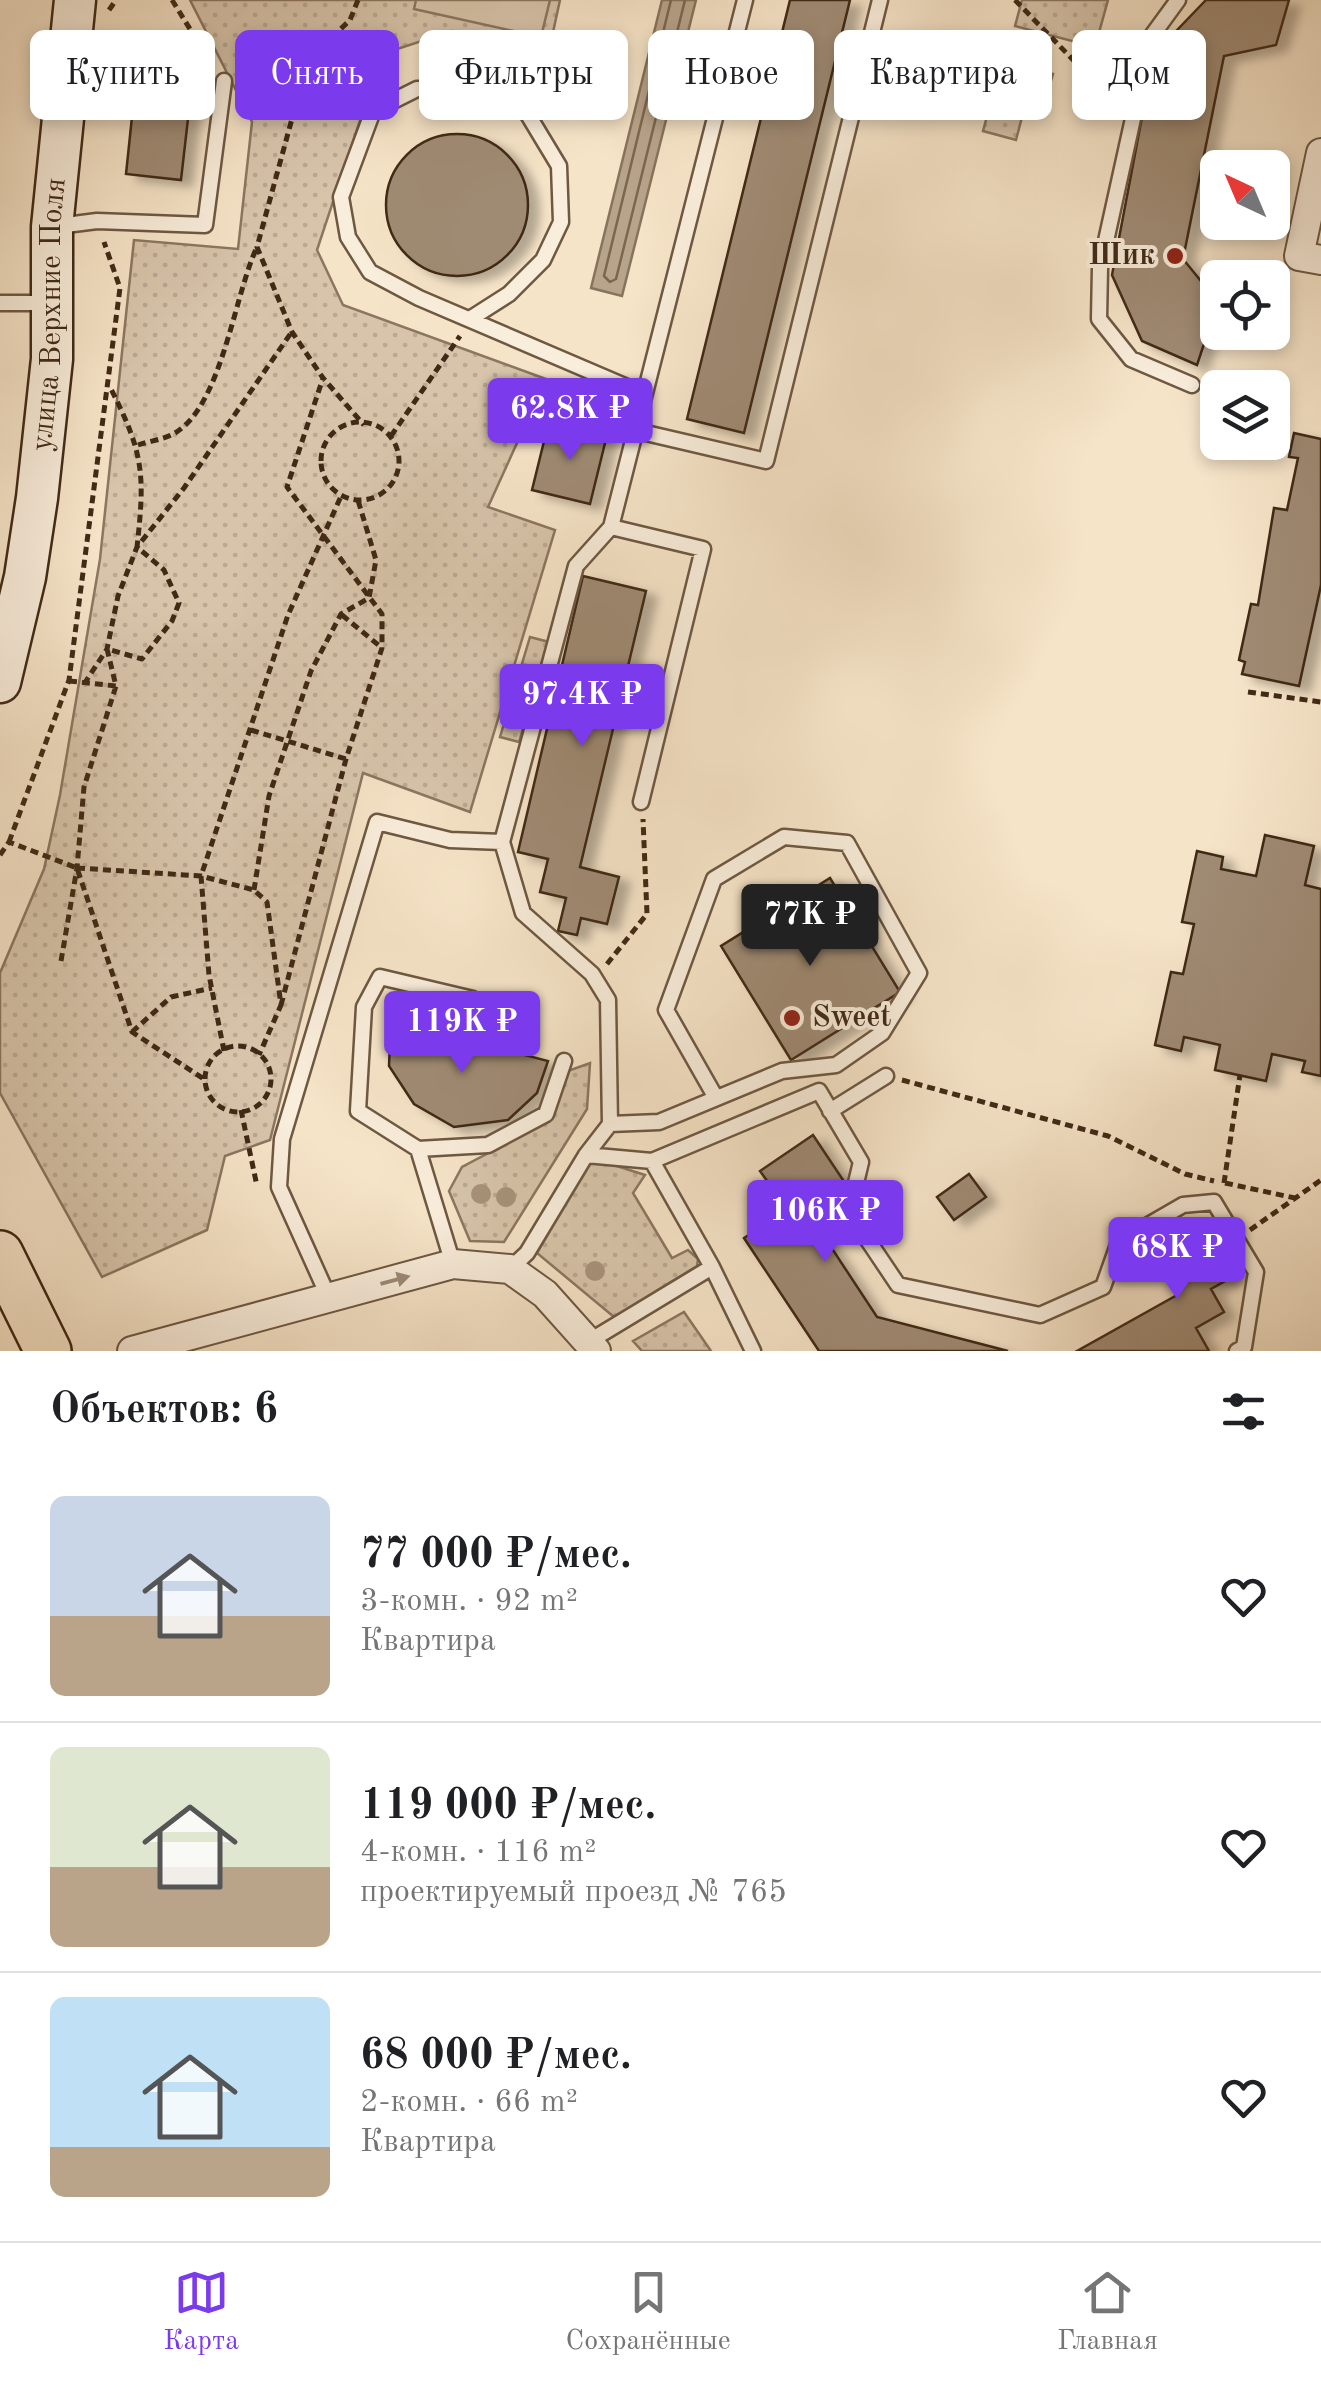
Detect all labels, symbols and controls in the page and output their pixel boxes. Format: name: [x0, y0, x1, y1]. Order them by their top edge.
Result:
chip: Купить: [30, 30, 215, 120]
chip: Снять: [235, 30, 399, 120]
chip: Фильтры: [419, 30, 628, 120]
chip: Новое: [648, 30, 814, 120]
chip: Квартира: [834, 30, 1052, 120]
chip: Дом: [1072, 30, 1206, 120]
north arrow: [1200, 150, 1290, 240]
map controls: [1200, 150, 1290, 460]
street label: улица Верхние Поля: [27, 176, 72, 453]
place label: Шик: [1088, 241, 1155, 271]
marker: Шик: [1164, 245, 1186, 267]
button: locate: [1200, 260, 1290, 350]
button: layers: [1200, 370, 1290, 460]
pin: 62.8K ₽: [478, 378, 662, 463]
text: 62.8K ₽: [510, 394, 630, 426]
pin: 97.4K ₽: [490, 664, 674, 749]
text: 97.4K ₽: [522, 680, 642, 712]
pin: 77K ₽: [740, 884, 880, 969]
text: 77K ₽: [763, 900, 857, 932]
pin: 119K ₽: [381, 991, 543, 1076]
place label: Sweet: [812, 1003, 892, 1033]
text: 119K ₽: [406, 1007, 518, 1039]
marker: Sweet: [781, 1007, 803, 1029]
pin: 106K ₽: [744, 1180, 906, 1265]
text: 106K ₽: [769, 1196, 881, 1228]
pin: 68K ₽: [1107, 1217, 1247, 1302]
text: 68K ₽: [1130, 1233, 1224, 1265]
one-way arrow: [380, 1272, 411, 1288]
icon: filters: [1216, 1384, 1271, 1439]
text: Объектов: 6: [50, 1390, 278, 1432]
text: 77 000 ₽/мес.: [360, 1535, 632, 1577]
icon: home: [130, 1536, 250, 1656]
icon: heart: [1216, 1569, 1271, 1624]
text: 3-комн. · 92 m²: [360, 1586, 578, 1618]
text: Квартира: [360, 1626, 496, 1658]
text: 119 000 ₽/мес.: [360, 1786, 656, 1828]
icon: home: [130, 1787, 250, 1907]
icon: heart: [1216, 1820, 1271, 1875]
text: 4-комн. · 116 m²: [360, 1837, 596, 1869]
text: проектируемый проезд № 765: [360, 1877, 787, 1909]
text: 68 000 ₽/мес.: [360, 2036, 632, 2078]
icon: home: [130, 2037, 250, 2157]
icon: heart: [1216, 2070, 1271, 2125]
text: 2-комн. · 66 m²: [360, 2087, 578, 2119]
text: Квартира: [360, 2127, 496, 2159]
tab: Карта: [163, 2265, 239, 2360]
tab: Сохранённые: [565, 2265, 731, 2360]
tab: Главная: [1057, 2265, 1158, 2360]

